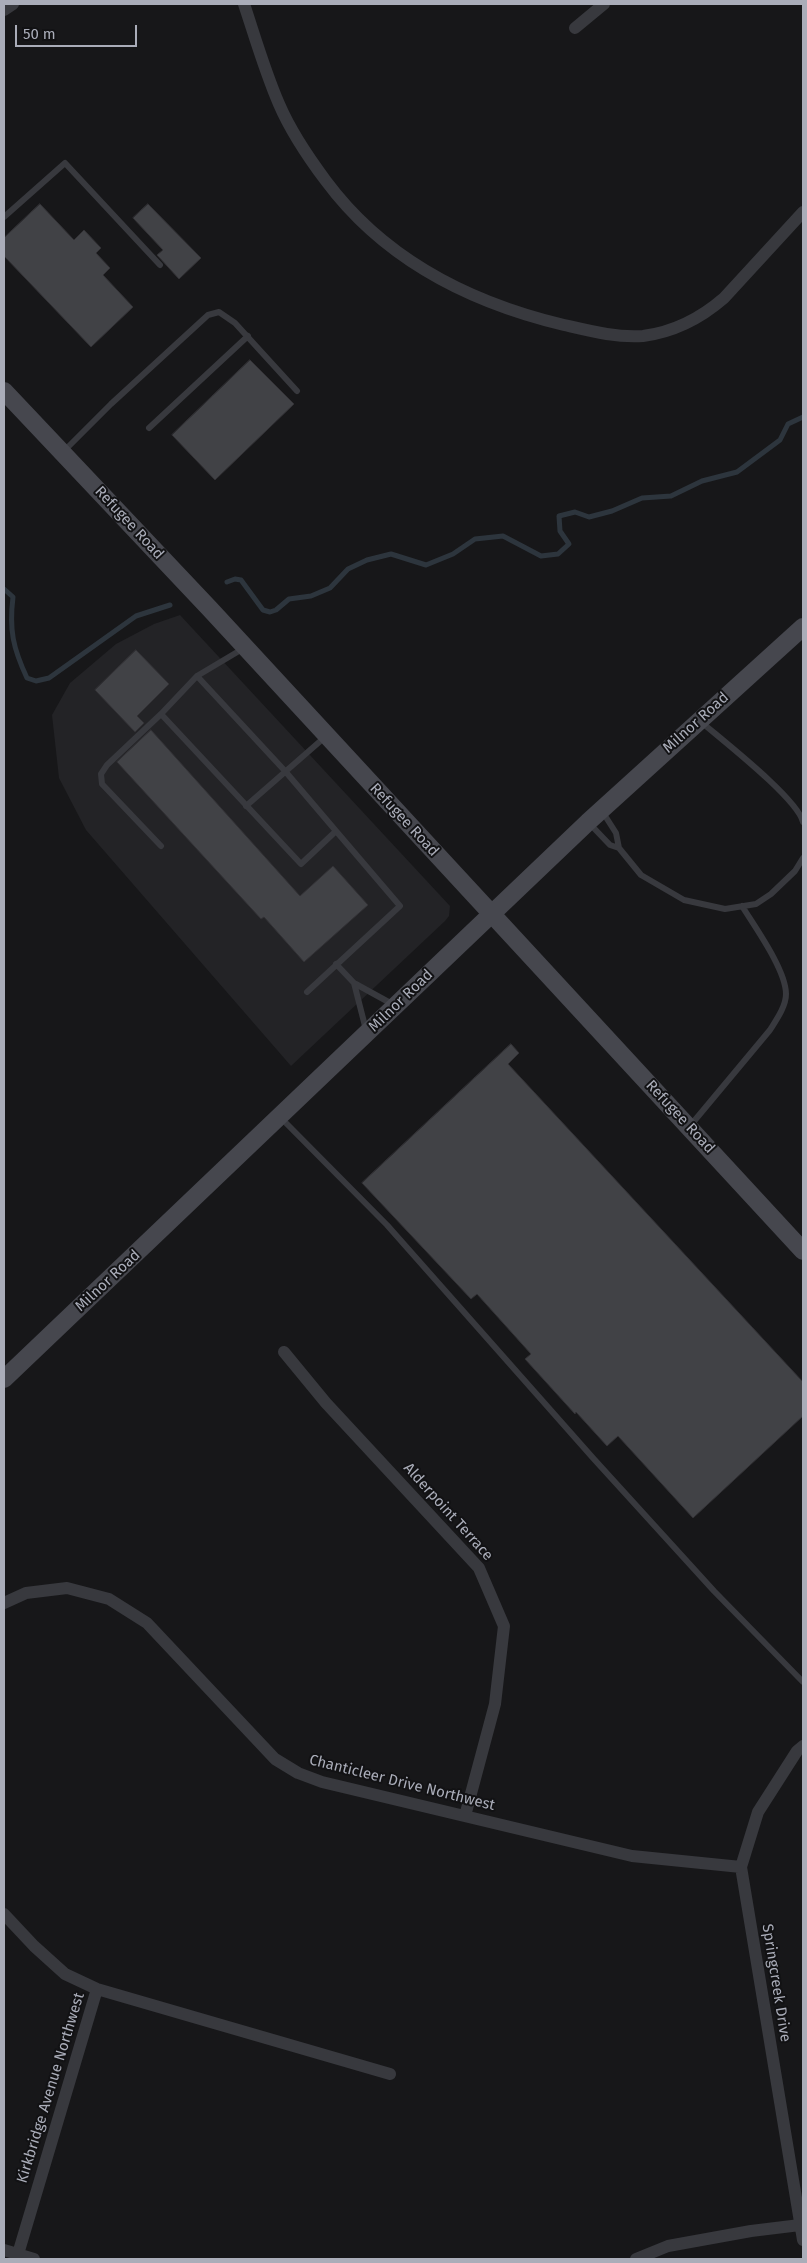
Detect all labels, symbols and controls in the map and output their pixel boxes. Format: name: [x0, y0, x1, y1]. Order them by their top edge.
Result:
scale bar: [18, 15, 140, 47]
text: 50 m: [23, 25, 56, 43]
street label: Refugee Road: [91, 483, 167, 563]
street label: Milnor Road: [659, 689, 733, 757]
street label: Refugee Road: [366, 780, 442, 860]
street label: Milnor Road: [365, 966, 437, 1036]
street label: Refugee Road: [642, 1077, 718, 1157]
street label: Milnor Road: [72, 1246, 144, 1316]
street label: Alderpoint Terrace: [399, 1459, 497, 1565]
street label: Chanticleer Drive Northwest: [307, 1751, 497, 1815]
street label: Springcreek Drive: [758, 1923, 794, 2043]
street label: Kirkbridge Avenue Northwest: [13, 1991, 89, 2185]

